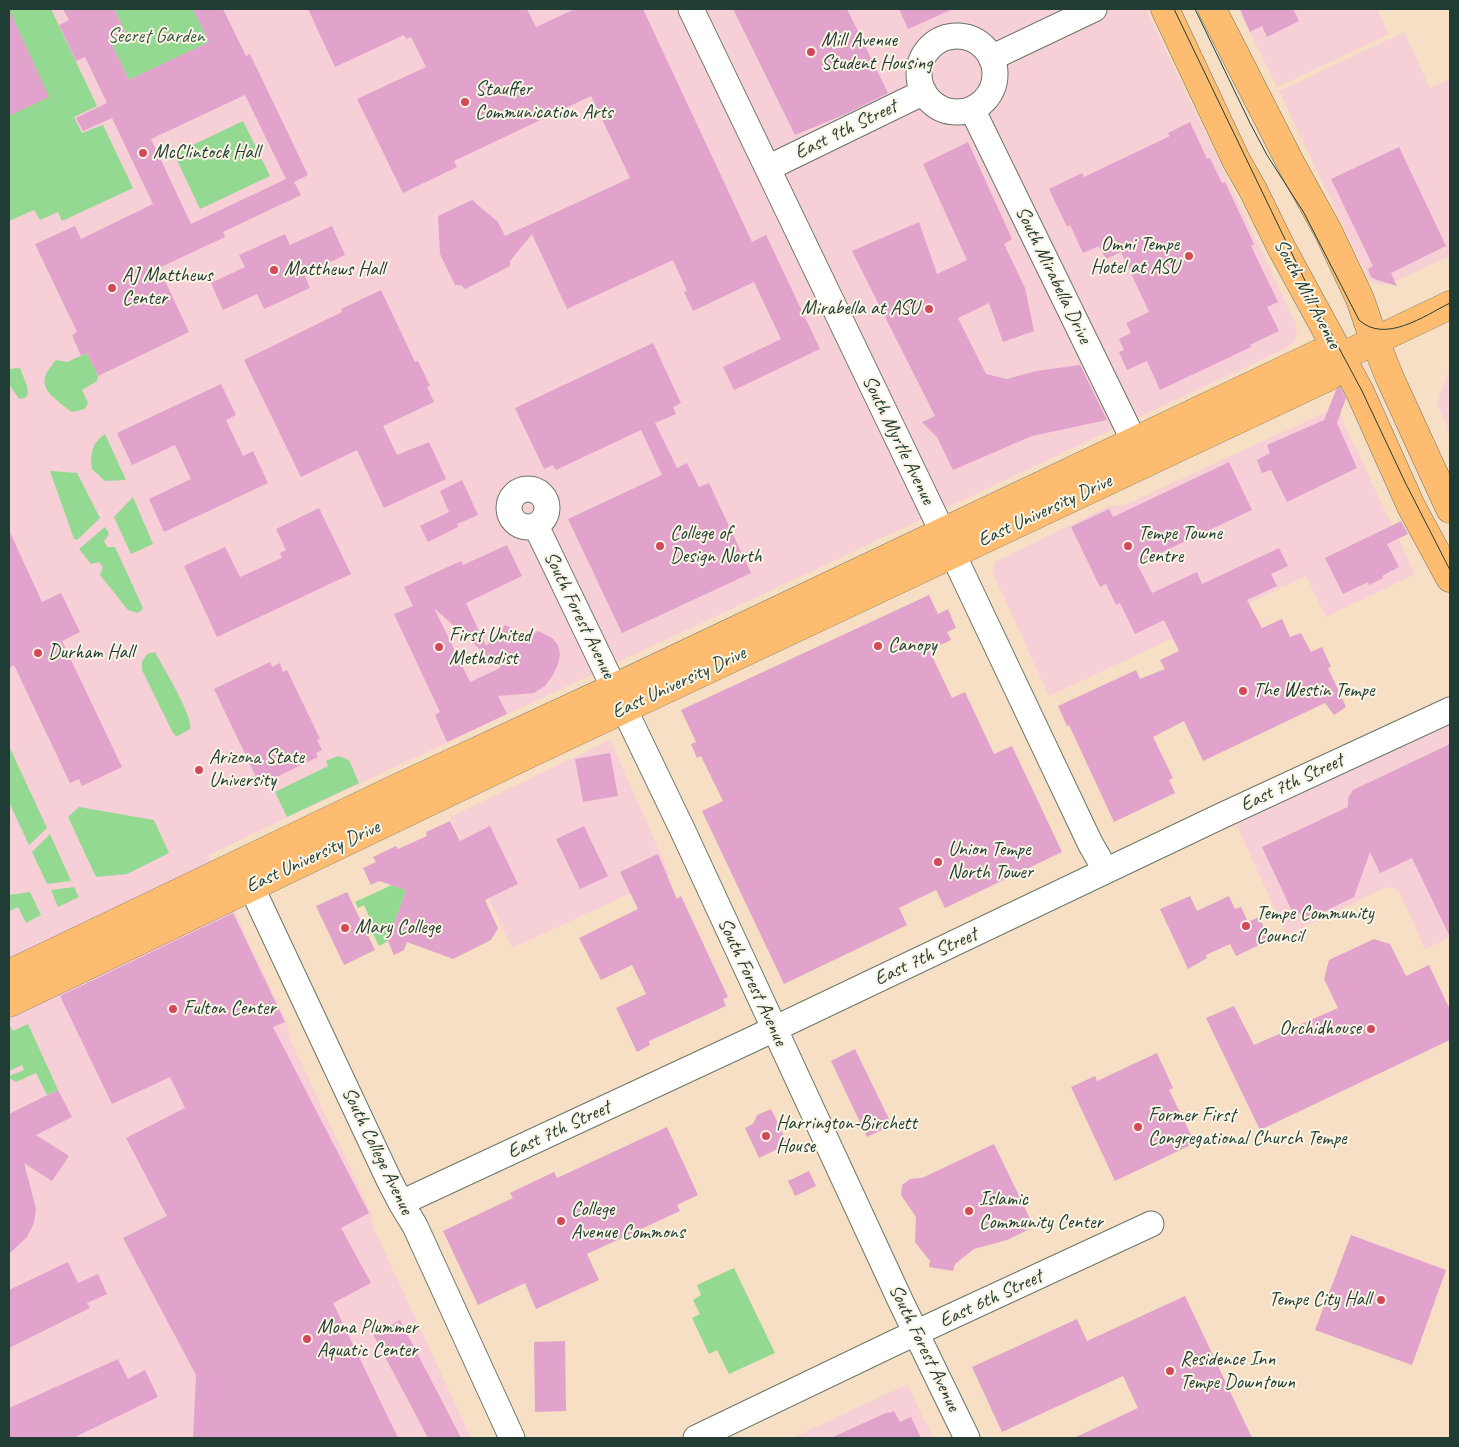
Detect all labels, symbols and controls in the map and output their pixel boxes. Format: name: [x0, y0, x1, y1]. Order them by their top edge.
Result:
park label: Secret Garden: [107, 25, 205, 49]
place label: Mill Avenue Student Housing: [821, 29, 932, 76]
marker: Mill Avenue Student Housing: [805, 46, 817, 58]
place label: Stauffer Communication Arts: [475, 78, 613, 125]
street label: East 9th Street: [791, 95, 901, 165]
marker: Stauffer Communication Arts: [459, 96, 471, 108]
place label: McClintock Hall: [153, 141, 260, 165]
marker: McClintock Hall: [137, 147, 149, 159]
street label: South Mirabella Drive: [1009, 203, 1097, 347]
place label: Omni Tempe Hotel at ASU: [1090, 233, 1179, 280]
street label: South Mill Avenue: [1268, 235, 1346, 353]
marker: Omni Tempe Hotel at ASU: [1183, 250, 1195, 262]
place label: Matthews Hall: [284, 258, 385, 282]
place label: AJ Matthews Center: [122, 264, 212, 311]
marker: Matthews Hall: [268, 264, 280, 276]
marker: AJ Matthews Center: [106, 282, 118, 294]
place label: Mirabella at ASU: [801, 297, 919, 321]
marker: Mirabella at ASU: [923, 303, 935, 315]
street label: South Myrtle Avenue: [857, 372, 939, 508]
street label: East University Drive: [974, 469, 1116, 553]
place label: College of Design North: [670, 522, 762, 569]
place label: Tempe Towne Centre: [1138, 522, 1222, 569]
marker: College of Design North: [654, 540, 666, 552]
marker: Tempe Towne Centre: [1122, 540, 1134, 552]
street label: South Forest Avenue: [538, 548, 620, 682]
place label: First United Methodist: [449, 624, 531, 671]
place label: Canopy: [888, 634, 937, 658]
marker: Canopy: [872, 640, 884, 652]
place label: Durham Hall: [48, 641, 134, 665]
marker: First United Methodist: [433, 641, 445, 653]
street label: East University Drive: [608, 641, 750, 725]
marker: Durham Hall: [32, 647, 44, 659]
place label: The Westin Tempe: [1253, 679, 1374, 703]
marker: The Westin Tempe: [1237, 685, 1249, 697]
place label: Arizona State University: [209, 746, 304, 793]
street label: East 7th Street: [1237, 749, 1347, 817]
marker: Arizona State University: [193, 764, 205, 776]
street label: East University Drive: [242, 815, 384, 899]
place label: Union Tempe North Tower: [948, 838, 1033, 885]
marker: Union Tempe North Tower: [932, 856, 944, 868]
place label: Tempe Community Council: [1256, 902, 1373, 949]
street label: South Forest Avenue: [712, 914, 792, 1050]
place label: Mary College: [355, 916, 440, 940]
marker: Tempe Community Council: [1240, 920, 1252, 932]
marker: Mary College: [339, 922, 351, 934]
street label: East 7th Street: [871, 923, 981, 991]
place label: Fulton Center: [183, 997, 276, 1021]
marker: Fulton Center: [167, 1003, 179, 1015]
place label: Orchidhouse: [1279, 1017, 1361, 1041]
marker: Orchidhouse: [1365, 1023, 1377, 1035]
street label: South College Avenue: [336, 1083, 418, 1219]
street label: East 7th Street: [504, 1096, 614, 1164]
place label: Former First Congregational Church Tempe: [1148, 1104, 1346, 1151]
place label: Harrington-Birchett House: [776, 1112, 917, 1159]
marker: Former First Congregational Church Tempe: [1132, 1121, 1144, 1133]
marker: Harrington-Birchett House: [760, 1130, 772, 1142]
place label: Islamic Community Center: [979, 1188, 1103, 1235]
place label: College Avenue Commons: [571, 1198, 685, 1245]
marker: Islamic Community Center: [963, 1205, 975, 1217]
marker: College Avenue Commons: [555, 1215, 567, 1227]
street label: East 6th Street: [936, 1265, 1046, 1333]
street label: South Forest Avenue: [883, 1281, 965, 1415]
place label: Tempe City Hall: [1269, 1288, 1371, 1312]
marker: Tempe City Hall: [1375, 1294, 1387, 1306]
place label: Mona Plummer Aquatic Center: [317, 1316, 418, 1363]
marker: Mona Plummer Aquatic Center: [301, 1333, 313, 1345]
place label: Residence Inn Tempe Downtown: [1180, 1348, 1295, 1395]
marker: Residence Inn Tempe Downtown: [1164, 1365, 1176, 1377]

